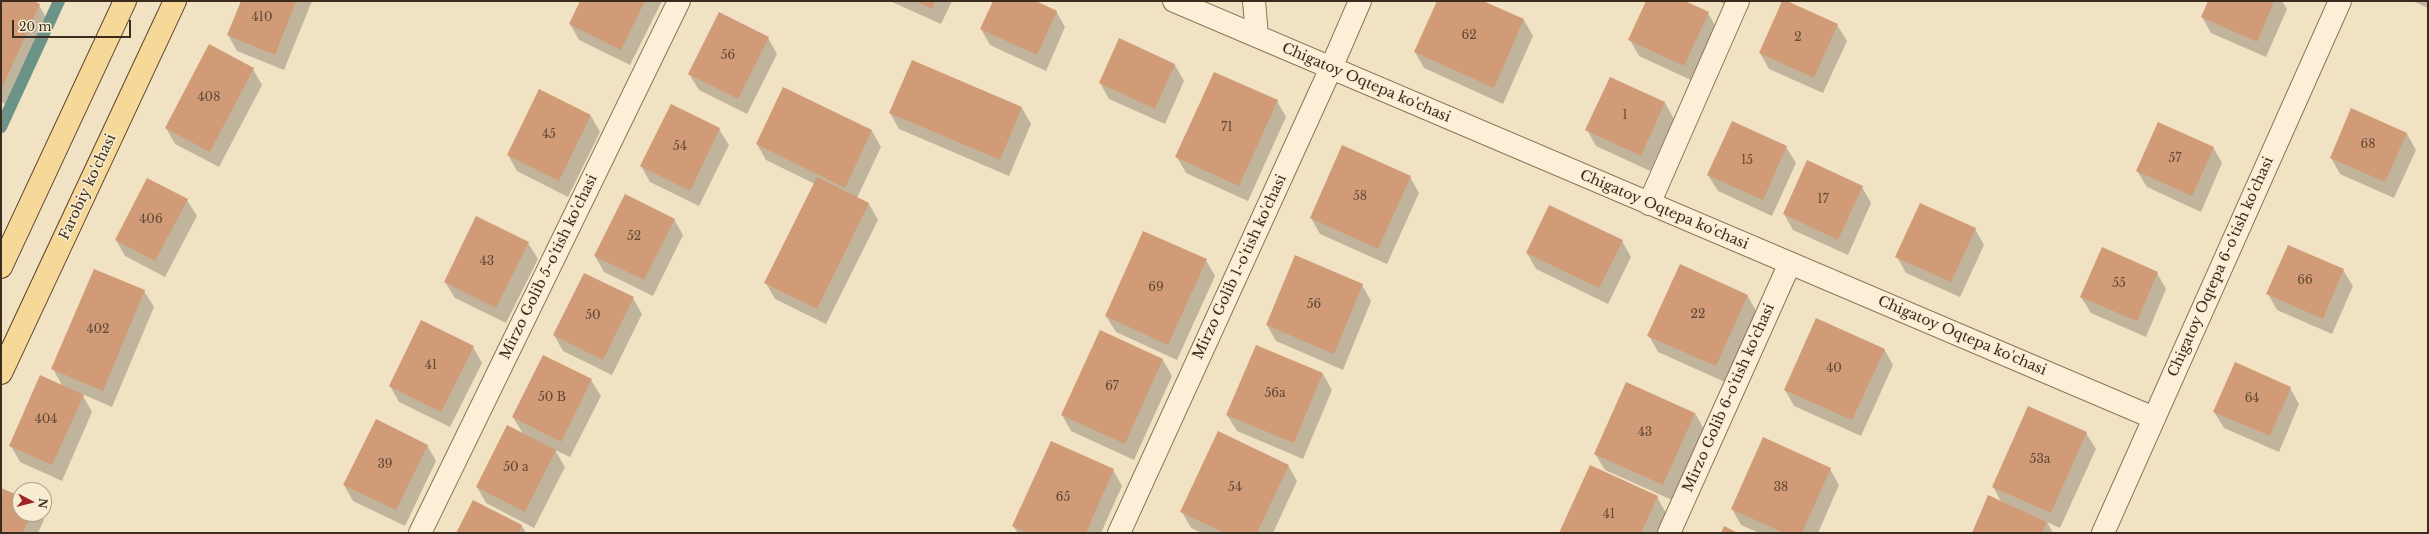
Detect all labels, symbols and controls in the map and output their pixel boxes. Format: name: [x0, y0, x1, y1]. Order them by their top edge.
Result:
house number: 410: [252, 11, 272, 25]
scale bar: [14, 12, 133, 38]
text: 20 m: [19, 19, 51, 34]
house number: 62: [1461, 29, 1477, 43]
house number: 2: [1794, 31, 1802, 45]
street label: Chigatoy Oqtepa ko'chasi: [1279, 40, 1453, 126]
house number: 56: [721, 49, 735, 63]
house number: 408: [198, 91, 220, 105]
house number: 1: [1622, 109, 1628, 123]
house number: 71: [1221, 121, 1233, 135]
house number: 45: [542, 128, 556, 142]
street label: Farobiy ko'chasi: [56, 131, 120, 243]
house number: 68: [2361, 138, 2375, 152]
house number: 54: [673, 140, 687, 154]
house number: 57: [2169, 152, 2181, 166]
house number: 15: [1741, 154, 1753, 168]
street label: Chigatoy Oqtepa 6-o'tish ko'chasi: [2165, 154, 2277, 380]
street label: Chigatoy Oqtepa ko'chasi: [1577, 167, 1751, 253]
street label: Mirzo Golib 5-o'tish ko'chasi: [497, 172, 601, 362]
street label: Mirzo Golib 1-o'tish ko'chasi: [1190, 172, 1290, 362]
house number: 58: [1353, 190, 1367, 204]
house number: 17: [1817, 193, 1829, 207]
house number: 406: [139, 213, 163, 227]
house number: 52: [627, 230, 641, 244]
house number: 43: [480, 255, 494, 269]
house number: 66: [2297, 274, 2313, 288]
house number: 55: [2112, 277, 2126, 291]
house number: 69: [1148, 281, 1164, 295]
street label: Chigatoy Oqtepa ko'chasi: [1875, 293, 2049, 379]
house number: 56: [1307, 298, 1321, 312]
street label: Mirzo Golib 6-o'tish ko'chasi: [1680, 301, 1778, 495]
house number: 22: [1691, 308, 1705, 322]
house number: 50: [585, 309, 601, 323]
house number: 402: [87, 323, 109, 337]
house number: 41: [425, 359, 437, 373]
house number: 40: [1826, 362, 1842, 376]
house number: 67: [1105, 380, 1119, 394]
house number: 56a: [1264, 387, 1286, 401]
house number: 50 B: [538, 391, 566, 405]
house number: 64: [2245, 392, 2259, 406]
house number: 404: [35, 413, 57, 427]
house number: 43: [1638, 426, 1652, 440]
house number: 53a: [2030, 453, 2050, 467]
house number: 39: [377, 458, 393, 472]
house number: 50 a: [503, 461, 529, 475]
house number: 54: [1228, 481, 1242, 495]
house number: 38: [1774, 481, 1788, 495]
north arrow: [12, 482, 52, 522]
house number: 65: [1056, 491, 1070, 505]
text: N: [35, 497, 50, 509]
house number: 41: [1603, 508, 1615, 522]

